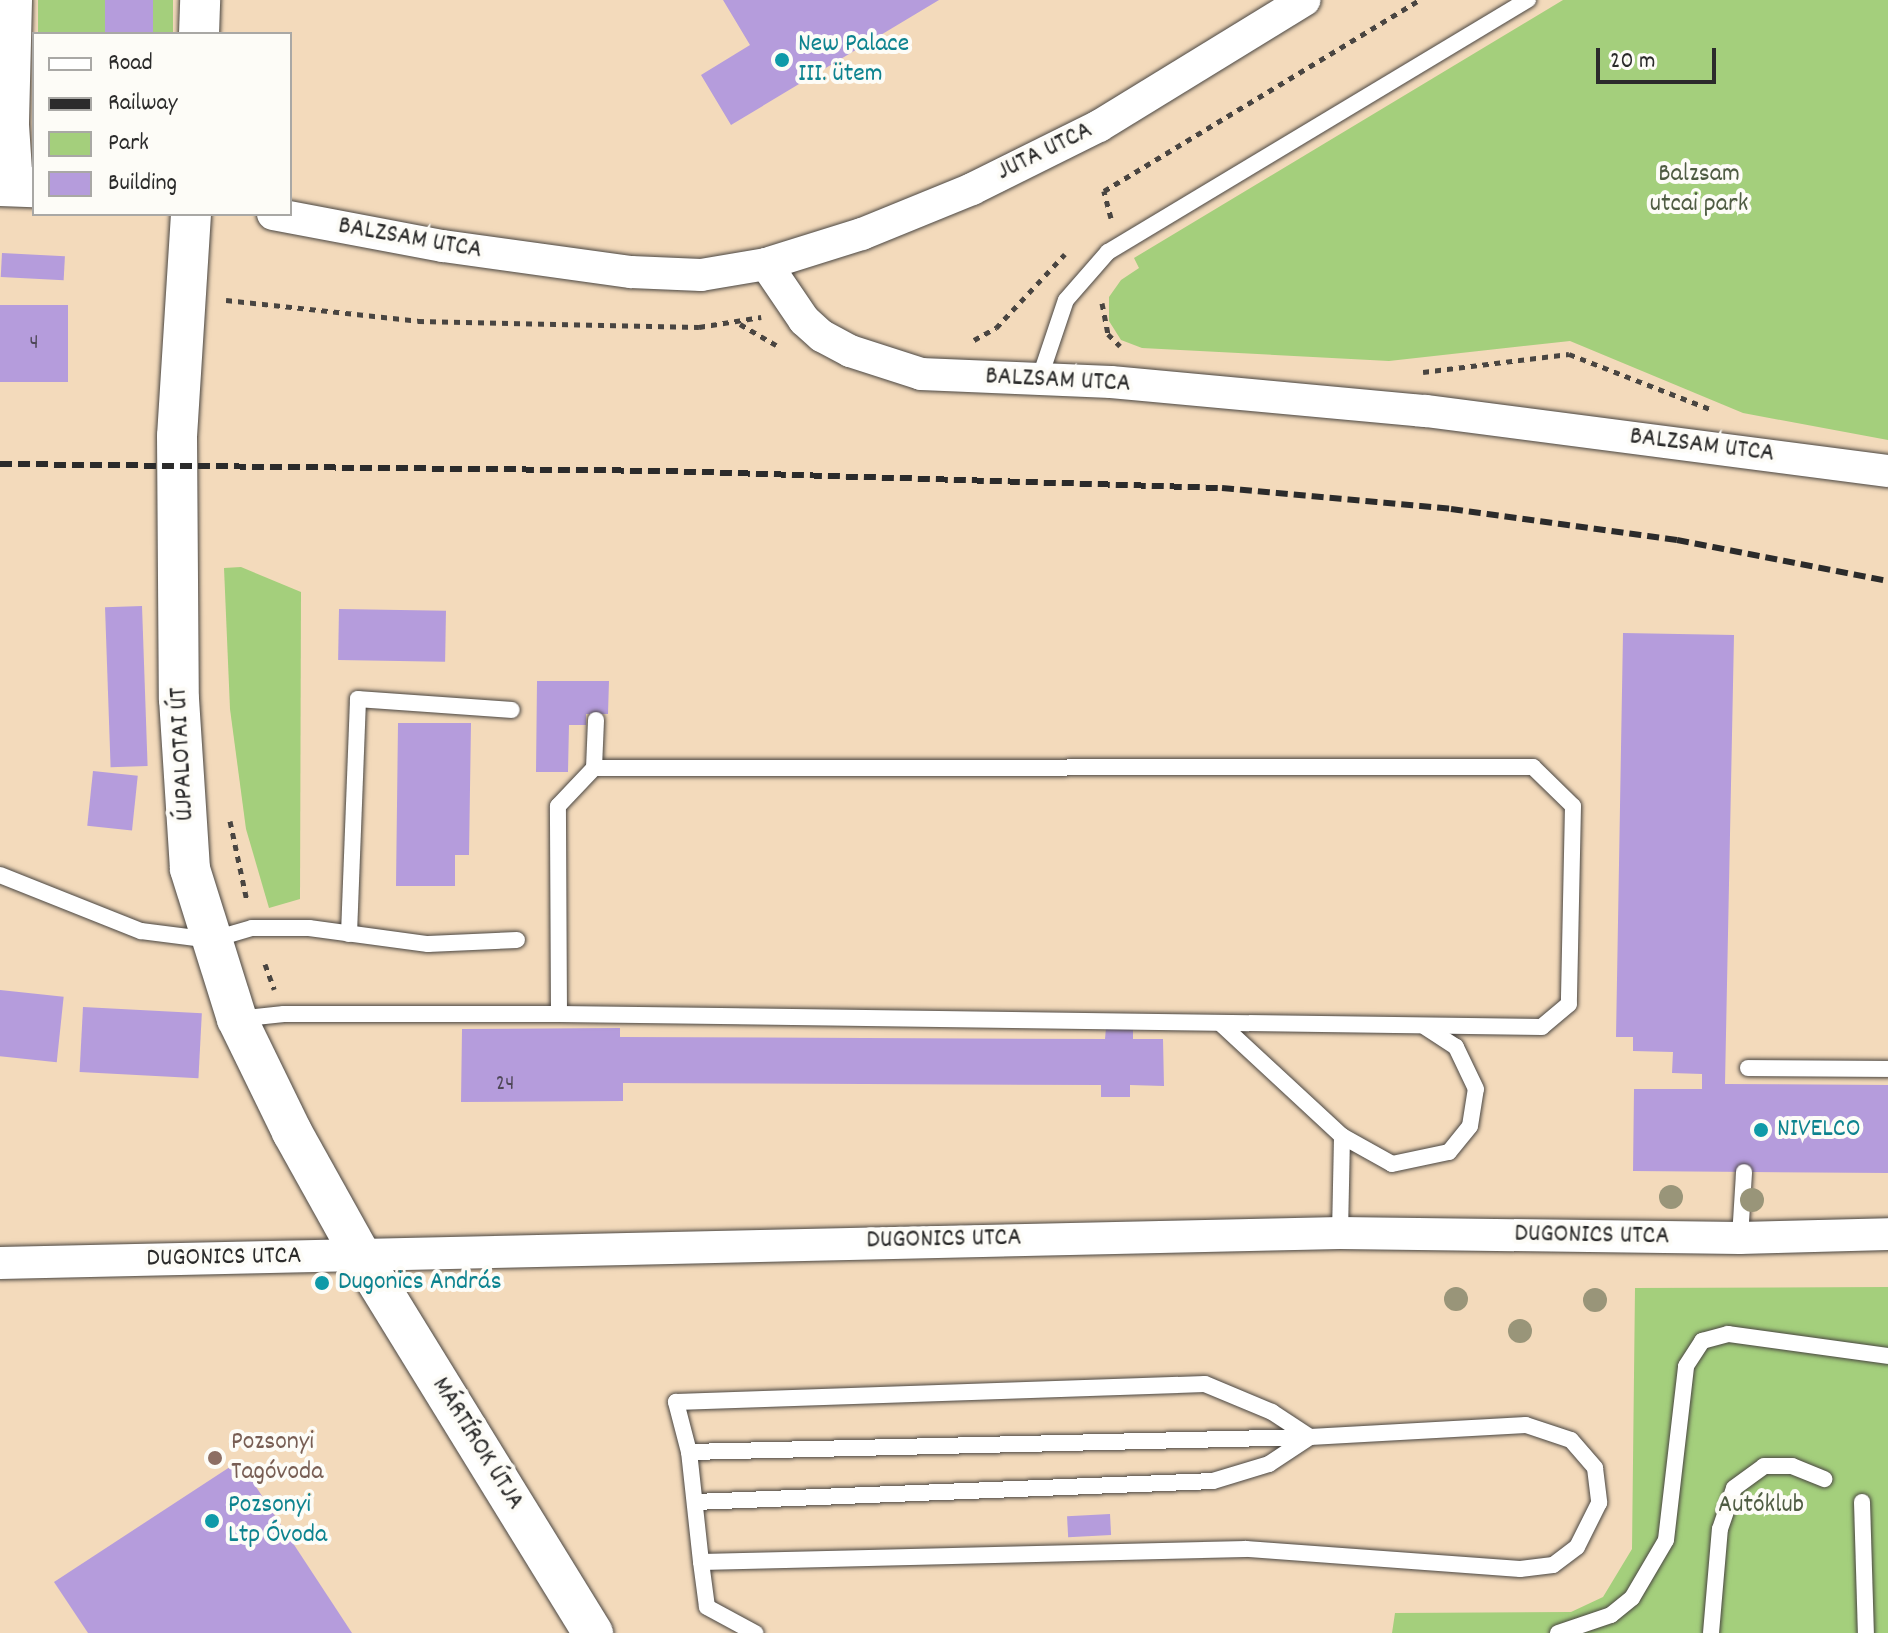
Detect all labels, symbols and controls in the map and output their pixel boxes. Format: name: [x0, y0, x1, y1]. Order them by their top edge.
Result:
place label: New Palace III. ütem: [798, 29, 909, 90]
legend: [32, 32, 292, 216]
scale bar: [1600, 32, 1720, 82]
text: 20 m: [1610, 45, 1656, 79]
text: Road: [108, 47, 153, 81]
marker: New Palace III. ütem: [773, 51, 791, 69]
text: Railway: [108, 87, 177, 121]
street label: JUTA UTCA: [992, 116, 1098, 188]
text: Park: [108, 127, 149, 161]
park label: Balzsam utcai park: [1650, 159, 1748, 220]
text: Building: [108, 167, 177, 201]
street label: BALZSAM UTCA: [336, 211, 484, 267]
house number: 4: [29, 331, 39, 357]
street label: BALZSAM UTCA: [985, 362, 1131, 400]
street label: BALZSAM UTCA: [1628, 422, 1776, 470]
street label: ÚJPALOTAI ÚT: [164, 687, 202, 821]
house number: 24: [496, 1072, 514, 1098]
place label: NIVELCO: [1777, 1114, 1861, 1146]
marker: NIVELCO: [1752, 1121, 1770, 1139]
street label: DUGONICS UTCA: [1514, 1219, 1670, 1253]
street label: DUGONICS UTCA: [866, 1223, 1022, 1257]
street label: DUGONICS UTCA: [146, 1241, 302, 1275]
place label: Dugonics András: [338, 1267, 502, 1299]
marker: Dugonics András: [313, 1274, 331, 1292]
street label: MÁRTÍROK ÚTJA: [424, 1372, 530, 1516]
place label: Pozsonyi Tagóvoda: [231, 1427, 323, 1488]
marker: Pozsonyi Tagóvoda: [206, 1449, 224, 1467]
place label: Pozsonyi Ltp Óvoda: [228, 1490, 327, 1552]
park label: Autóklub: [1718, 1490, 1804, 1522]
marker: Pozsonyi Ltp Óvoda: [203, 1512, 221, 1530]

